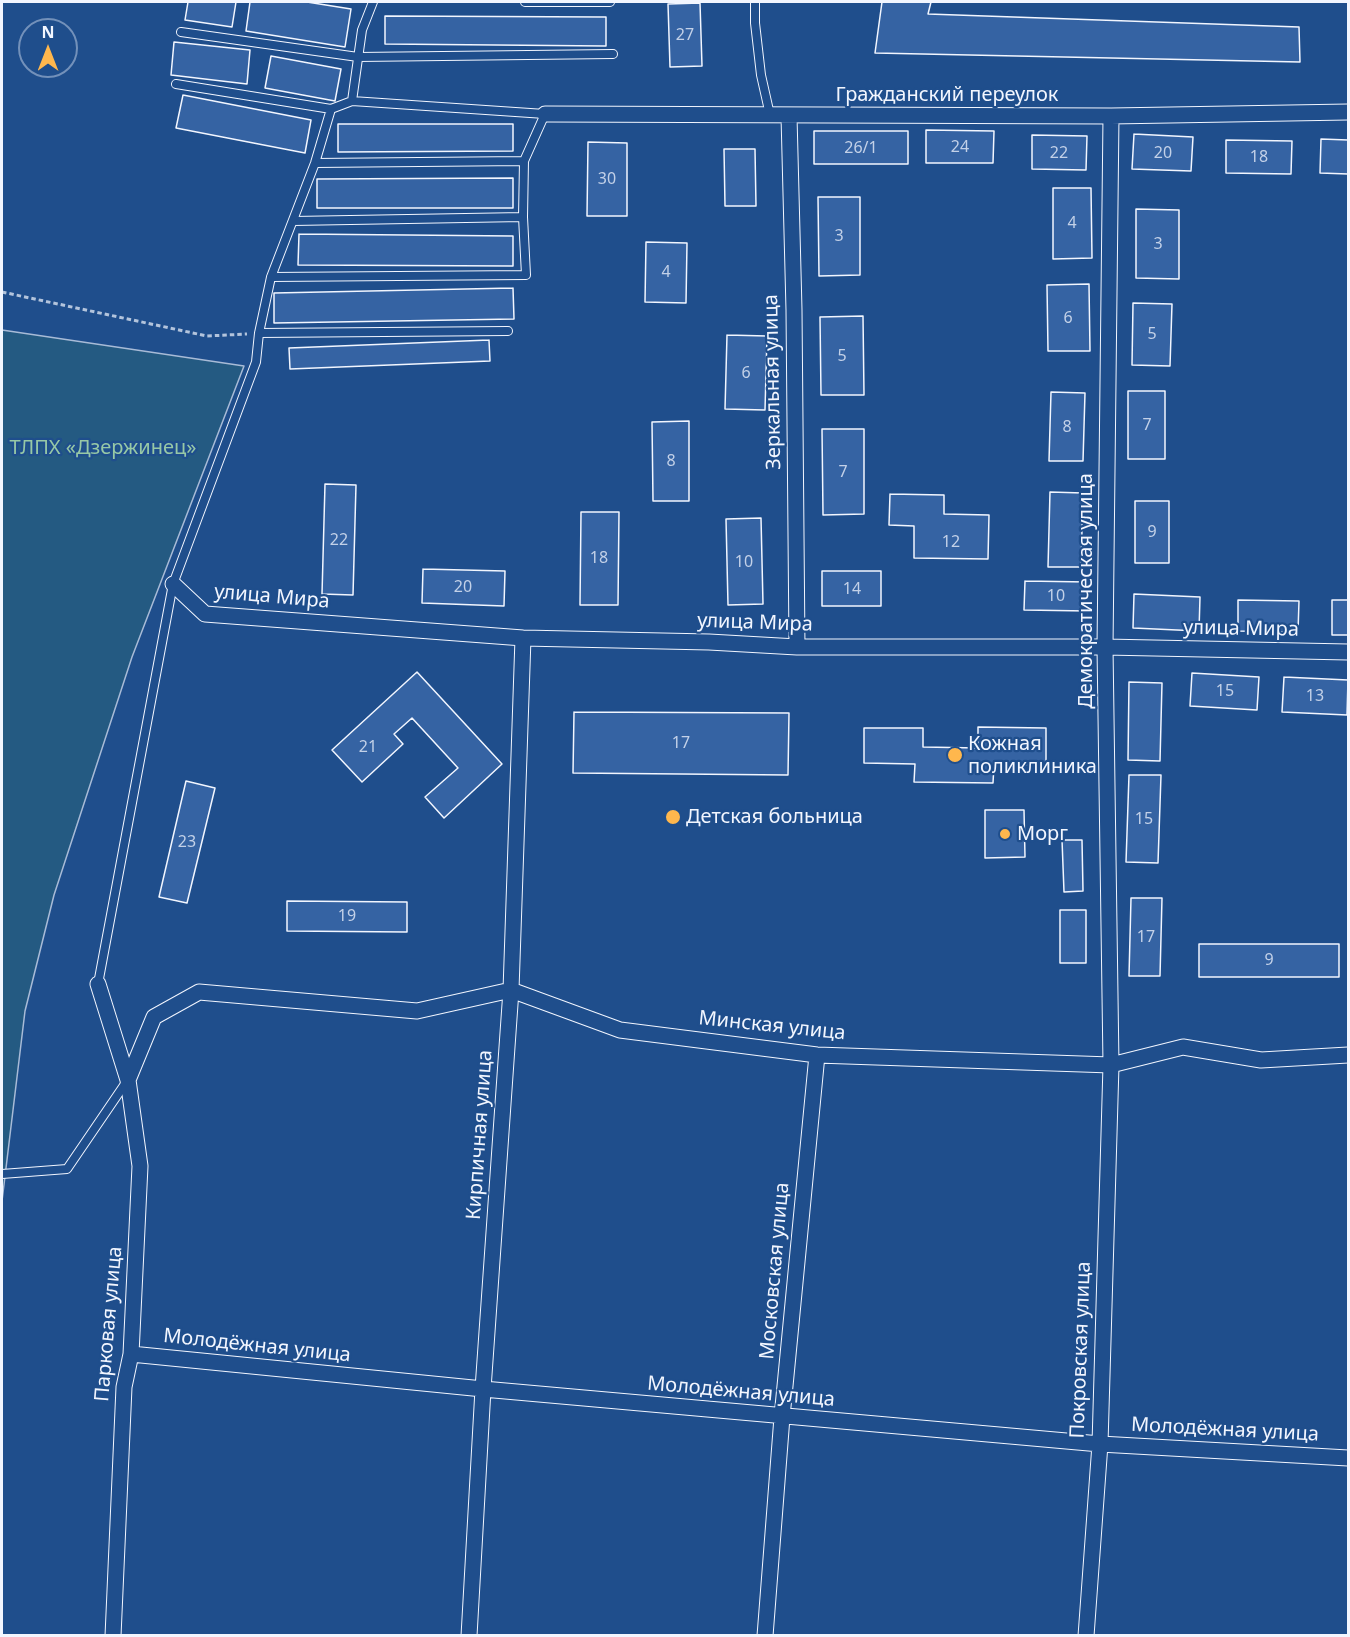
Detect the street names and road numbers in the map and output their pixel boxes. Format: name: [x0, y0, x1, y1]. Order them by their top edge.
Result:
street label: Гражданский переулок: [836, 83, 1058, 107]
street label: Зеркальная улица: [759, 294, 787, 470]
street label: Демократическая улица: [1074, 473, 1098, 709]
street label: улица Мира: [213, 580, 331, 614]
street label: улица Мира: [697, 609, 813, 637]
street label: улица Мира: [1183, 616, 1299, 642]
street label: Минская улица: [697, 1006, 847, 1046]
street label: Кирпичная улица: [462, 1049, 498, 1221]
street label: Московская улица: [755, 1181, 795, 1361]
street label: Парковая улица: [90, 1245, 128, 1403]
street label: Покровская улица: [1066, 1261, 1096, 1439]
street label: Молодёжная улица: [162, 1324, 352, 1368]
street label: Молодёжная улица: [646, 1372, 836, 1412]
street label: Молодёжная улица: [1130, 1413, 1320, 1447]

